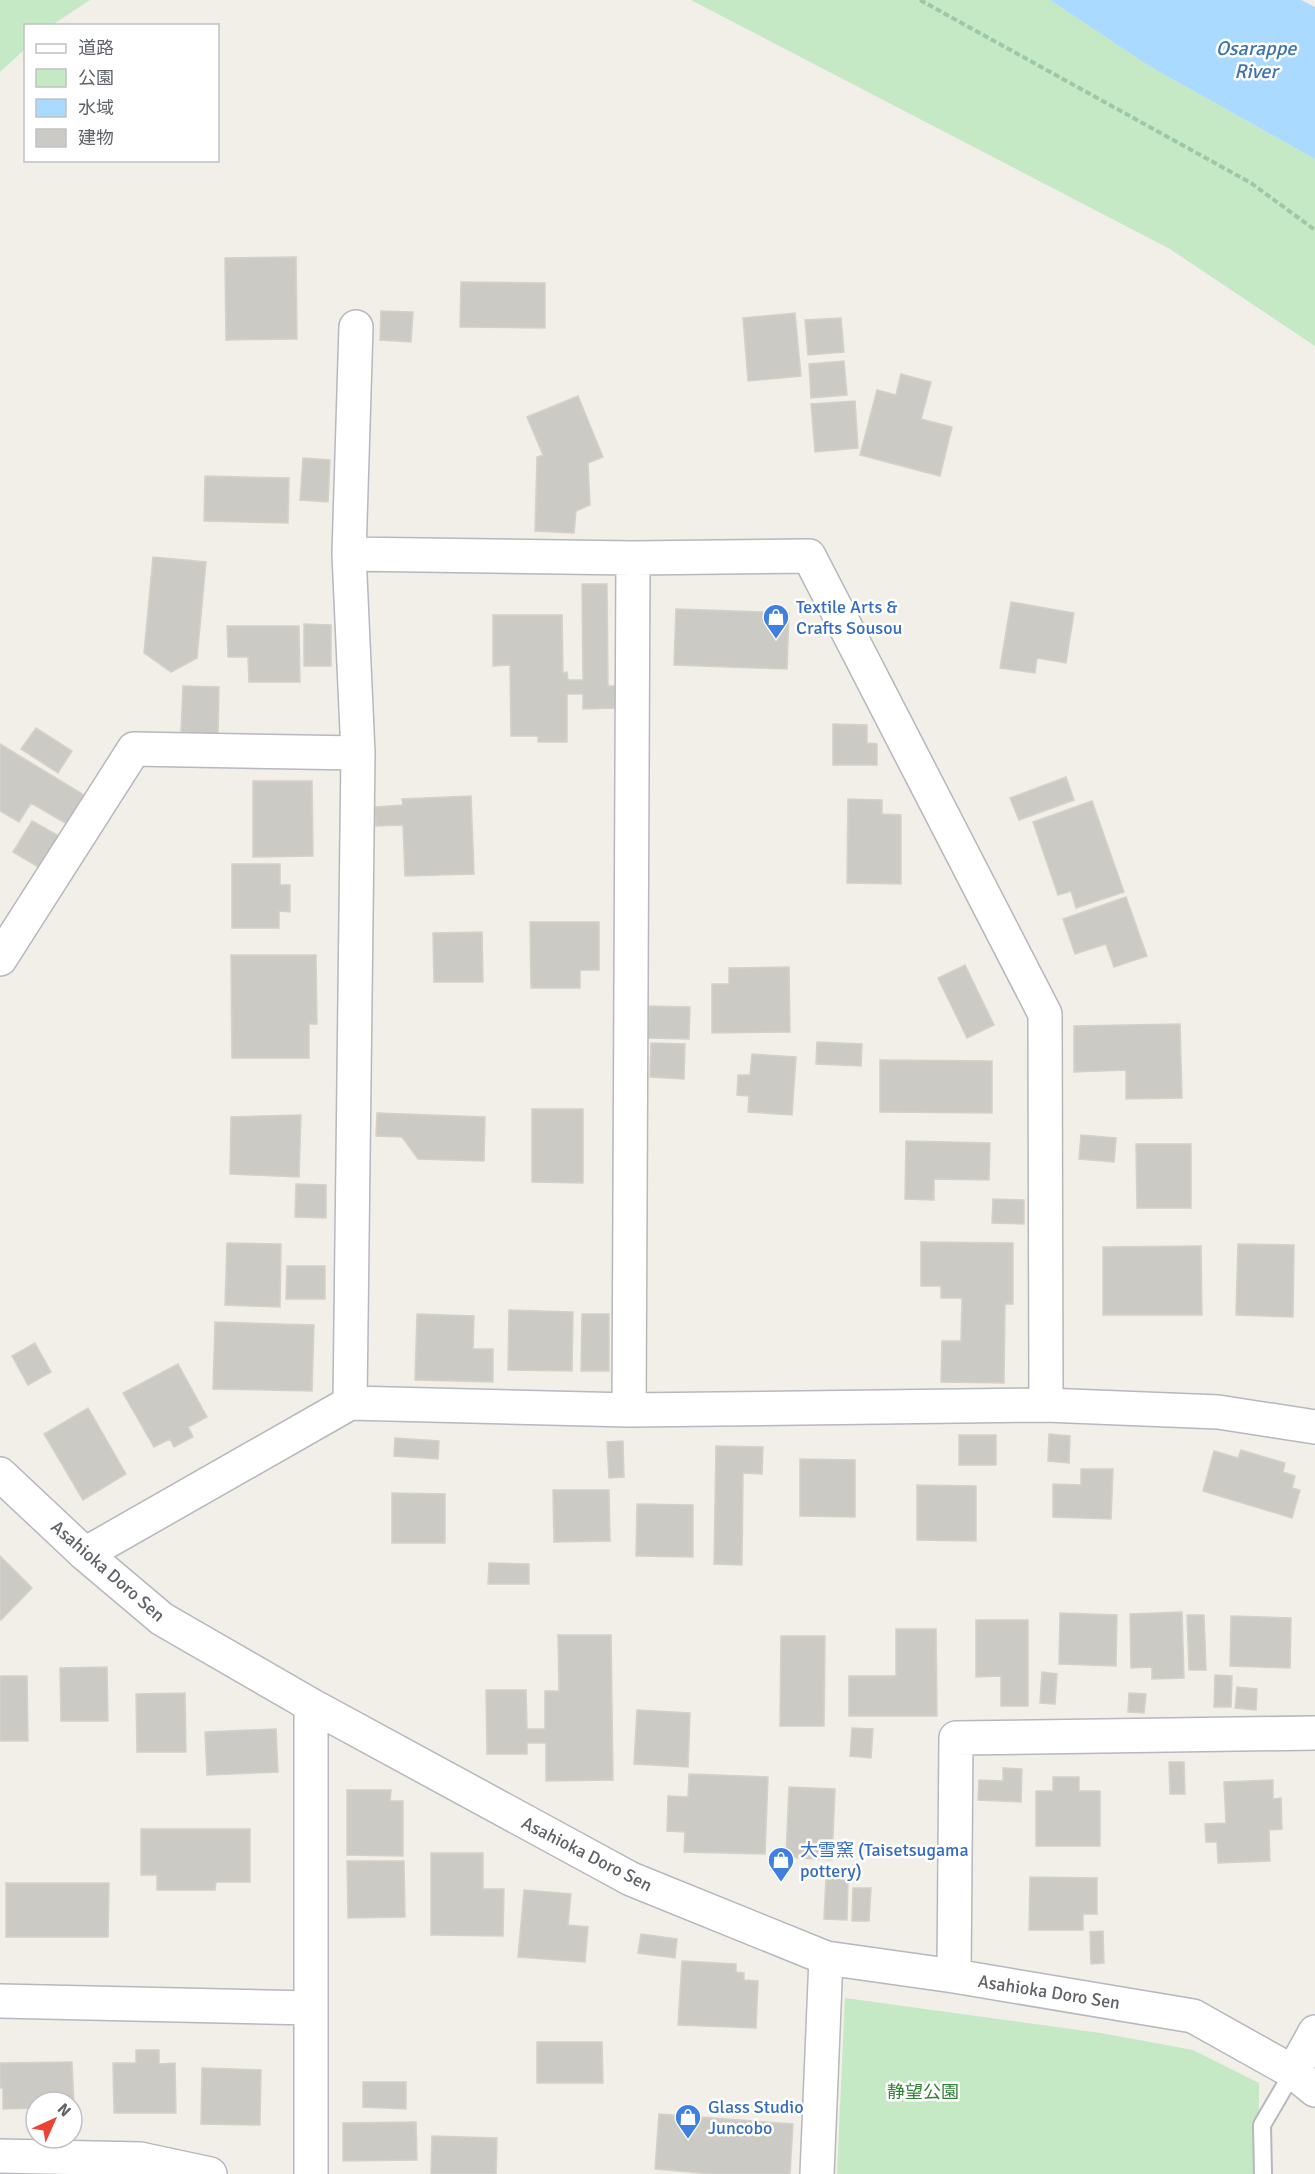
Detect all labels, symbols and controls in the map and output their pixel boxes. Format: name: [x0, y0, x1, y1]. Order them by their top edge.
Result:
legend: [24, 24, 219, 162]
water label: Osarappe River: [1216, 36, 1297, 84]
text: 道路: [78, 37, 114, 59]
text: 公園: [78, 67, 114, 89]
text: 水域: [78, 97, 114, 119]
text: 建物: [78, 127, 114, 149]
place label: Textile Arts & Crafts Sousou: [796, 596, 902, 639]
shop icon: Textile Arts & Crafts Sousou: [761, 602, 791, 640]
street label: Asahioka Doro Sen: [47, 1516, 169, 1626]
street label: Asahioka Doro Sen: [518, 1812, 656, 1896]
place label: 大雪窯 (Taisetsugama pottery): [800, 1839, 969, 1882]
shop icon: 大雪窯 (Taisetsugama pottery): [766, 1845, 796, 1883]
street label: Asahioka Doro Sen: [976, 1970, 1122, 2014]
park label: 静望公園: [887, 2081, 959, 2103]
north arrow: [24, 2090, 84, 2150]
place label: Glass Studio Juncobo: [708, 2096, 804, 2139]
text: N: [53, 2099, 75, 2121]
shop icon: Glass Studio Juncobo: [673, 2102, 703, 2140]

